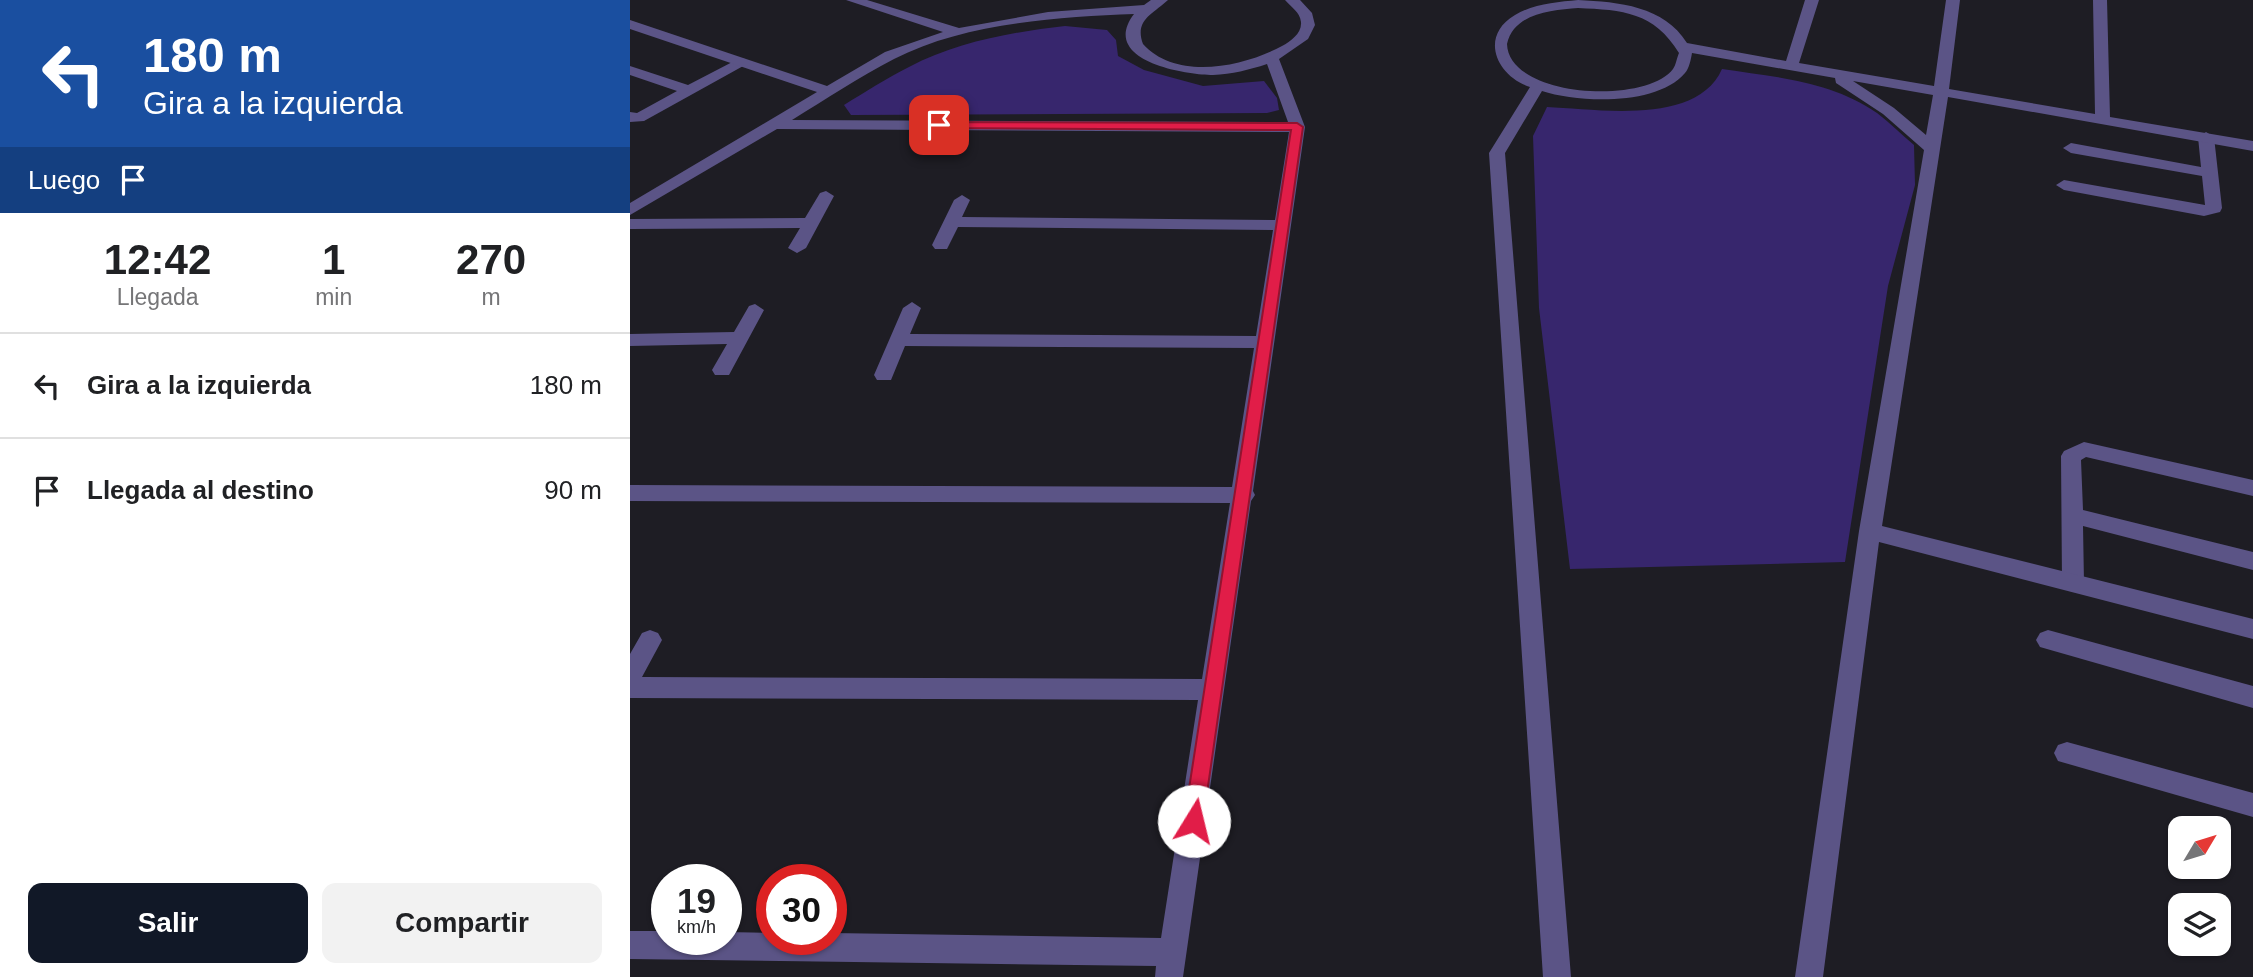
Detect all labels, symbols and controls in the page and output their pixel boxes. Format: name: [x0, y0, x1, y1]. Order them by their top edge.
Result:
icon: left: [28, 28, 119, 119]
text: 180 m: [143, 28, 282, 82]
text: Gira a la izquierda: [143, 85, 403, 121]
pin: [909, 95, 969, 155]
icon: arrive: [920, 106, 958, 144]
icon: arrive: [114, 161, 152, 199]
text: Luego: [28, 165, 100, 195]
text: 12:42: [104, 236, 211, 283]
text: 1: [322, 236, 345, 283]
text: 270: [456, 236, 526, 283]
text: Llegada: [117, 284, 199, 310]
text: min: [315, 284, 352, 310]
text: m: [482, 284, 501, 310]
icon: left: [28, 367, 66, 405]
text: Gira a la izquierda: [87, 370, 311, 400]
text: 180 m: [530, 370, 602, 400]
icon: arrive: [28, 472, 66, 510]
text: Llegada al destino: [87, 475, 314, 505]
text: 90 m: [544, 475, 602, 505]
position arrow: [1157, 784, 1231, 858]
north arrow: [2168, 816, 2231, 878]
map controls: [2168, 816, 2231, 956]
speed limit sign: 30: [756, 864, 847, 955]
text: 19: [677, 881, 716, 920]
button: Salir: [28, 883, 308, 963]
button: Compartir: [322, 883, 602, 963]
button: layers: [2168, 893, 2231, 956]
text: km/h: [677, 917, 716, 937]

